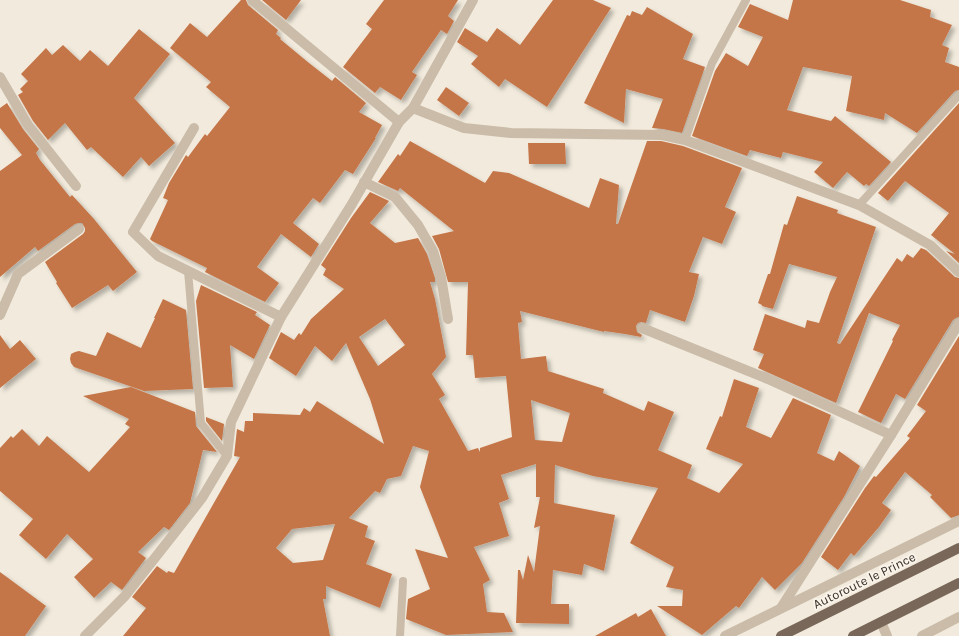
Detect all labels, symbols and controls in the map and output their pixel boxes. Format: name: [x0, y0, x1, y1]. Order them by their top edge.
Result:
street label: Autoroute le Prince: [811, 549, 918, 612]

